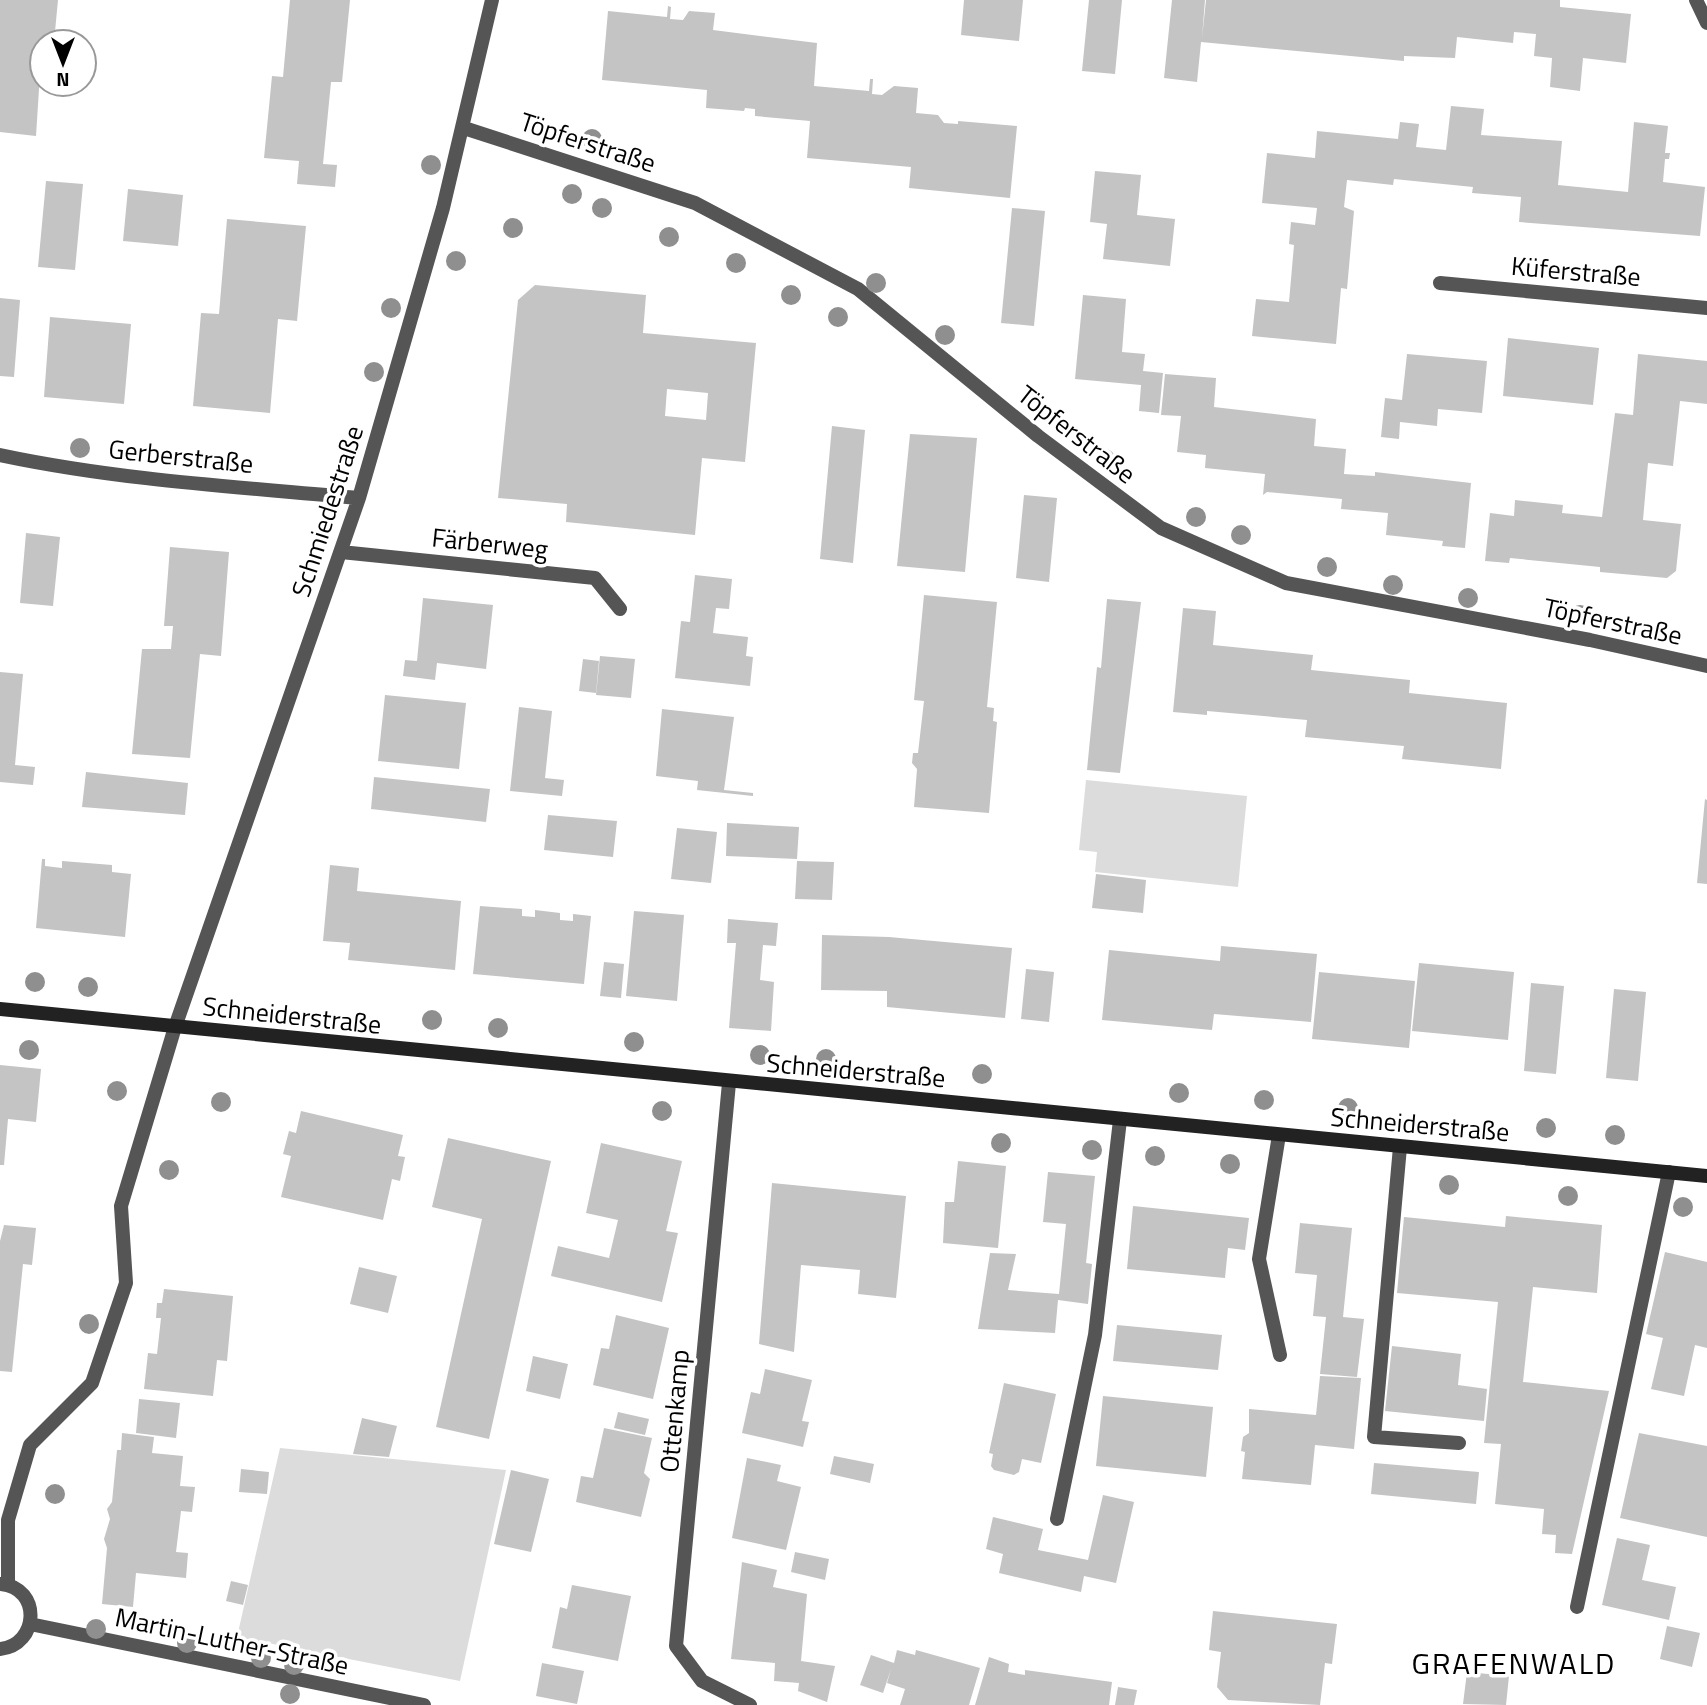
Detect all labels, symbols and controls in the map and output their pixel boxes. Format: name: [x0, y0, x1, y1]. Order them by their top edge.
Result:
north arrow: [28, 28, 98, 98]
text: N: [56, 66, 70, 95]
street label: Töpferstraße: [515, 102, 661, 182]
street label: Küferstraße: [1510, 246, 1642, 296]
street label: Töpferstraße: [1010, 375, 1144, 493]
street label: Schmiedestraße: [281, 420, 373, 602]
street label: Gerberstraße: [107, 429, 255, 483]
street label: Färberweg: [430, 518, 550, 568]
street label: Töpferstraße: [1540, 587, 1686, 655]
street label: Schneiderstraße: [201, 986, 383, 1044]
street label: Schneiderstraße: [765, 1043, 947, 1097]
street label: Schneiderstraße: [1329, 1097, 1511, 1151]
street label: Ottenkamp: [649, 1348, 699, 1474]
street label: Martin-Luther-Straße: [112, 1597, 352, 1685]
district label: GRAFENWALD: [1412, 1640, 1616, 1686]

